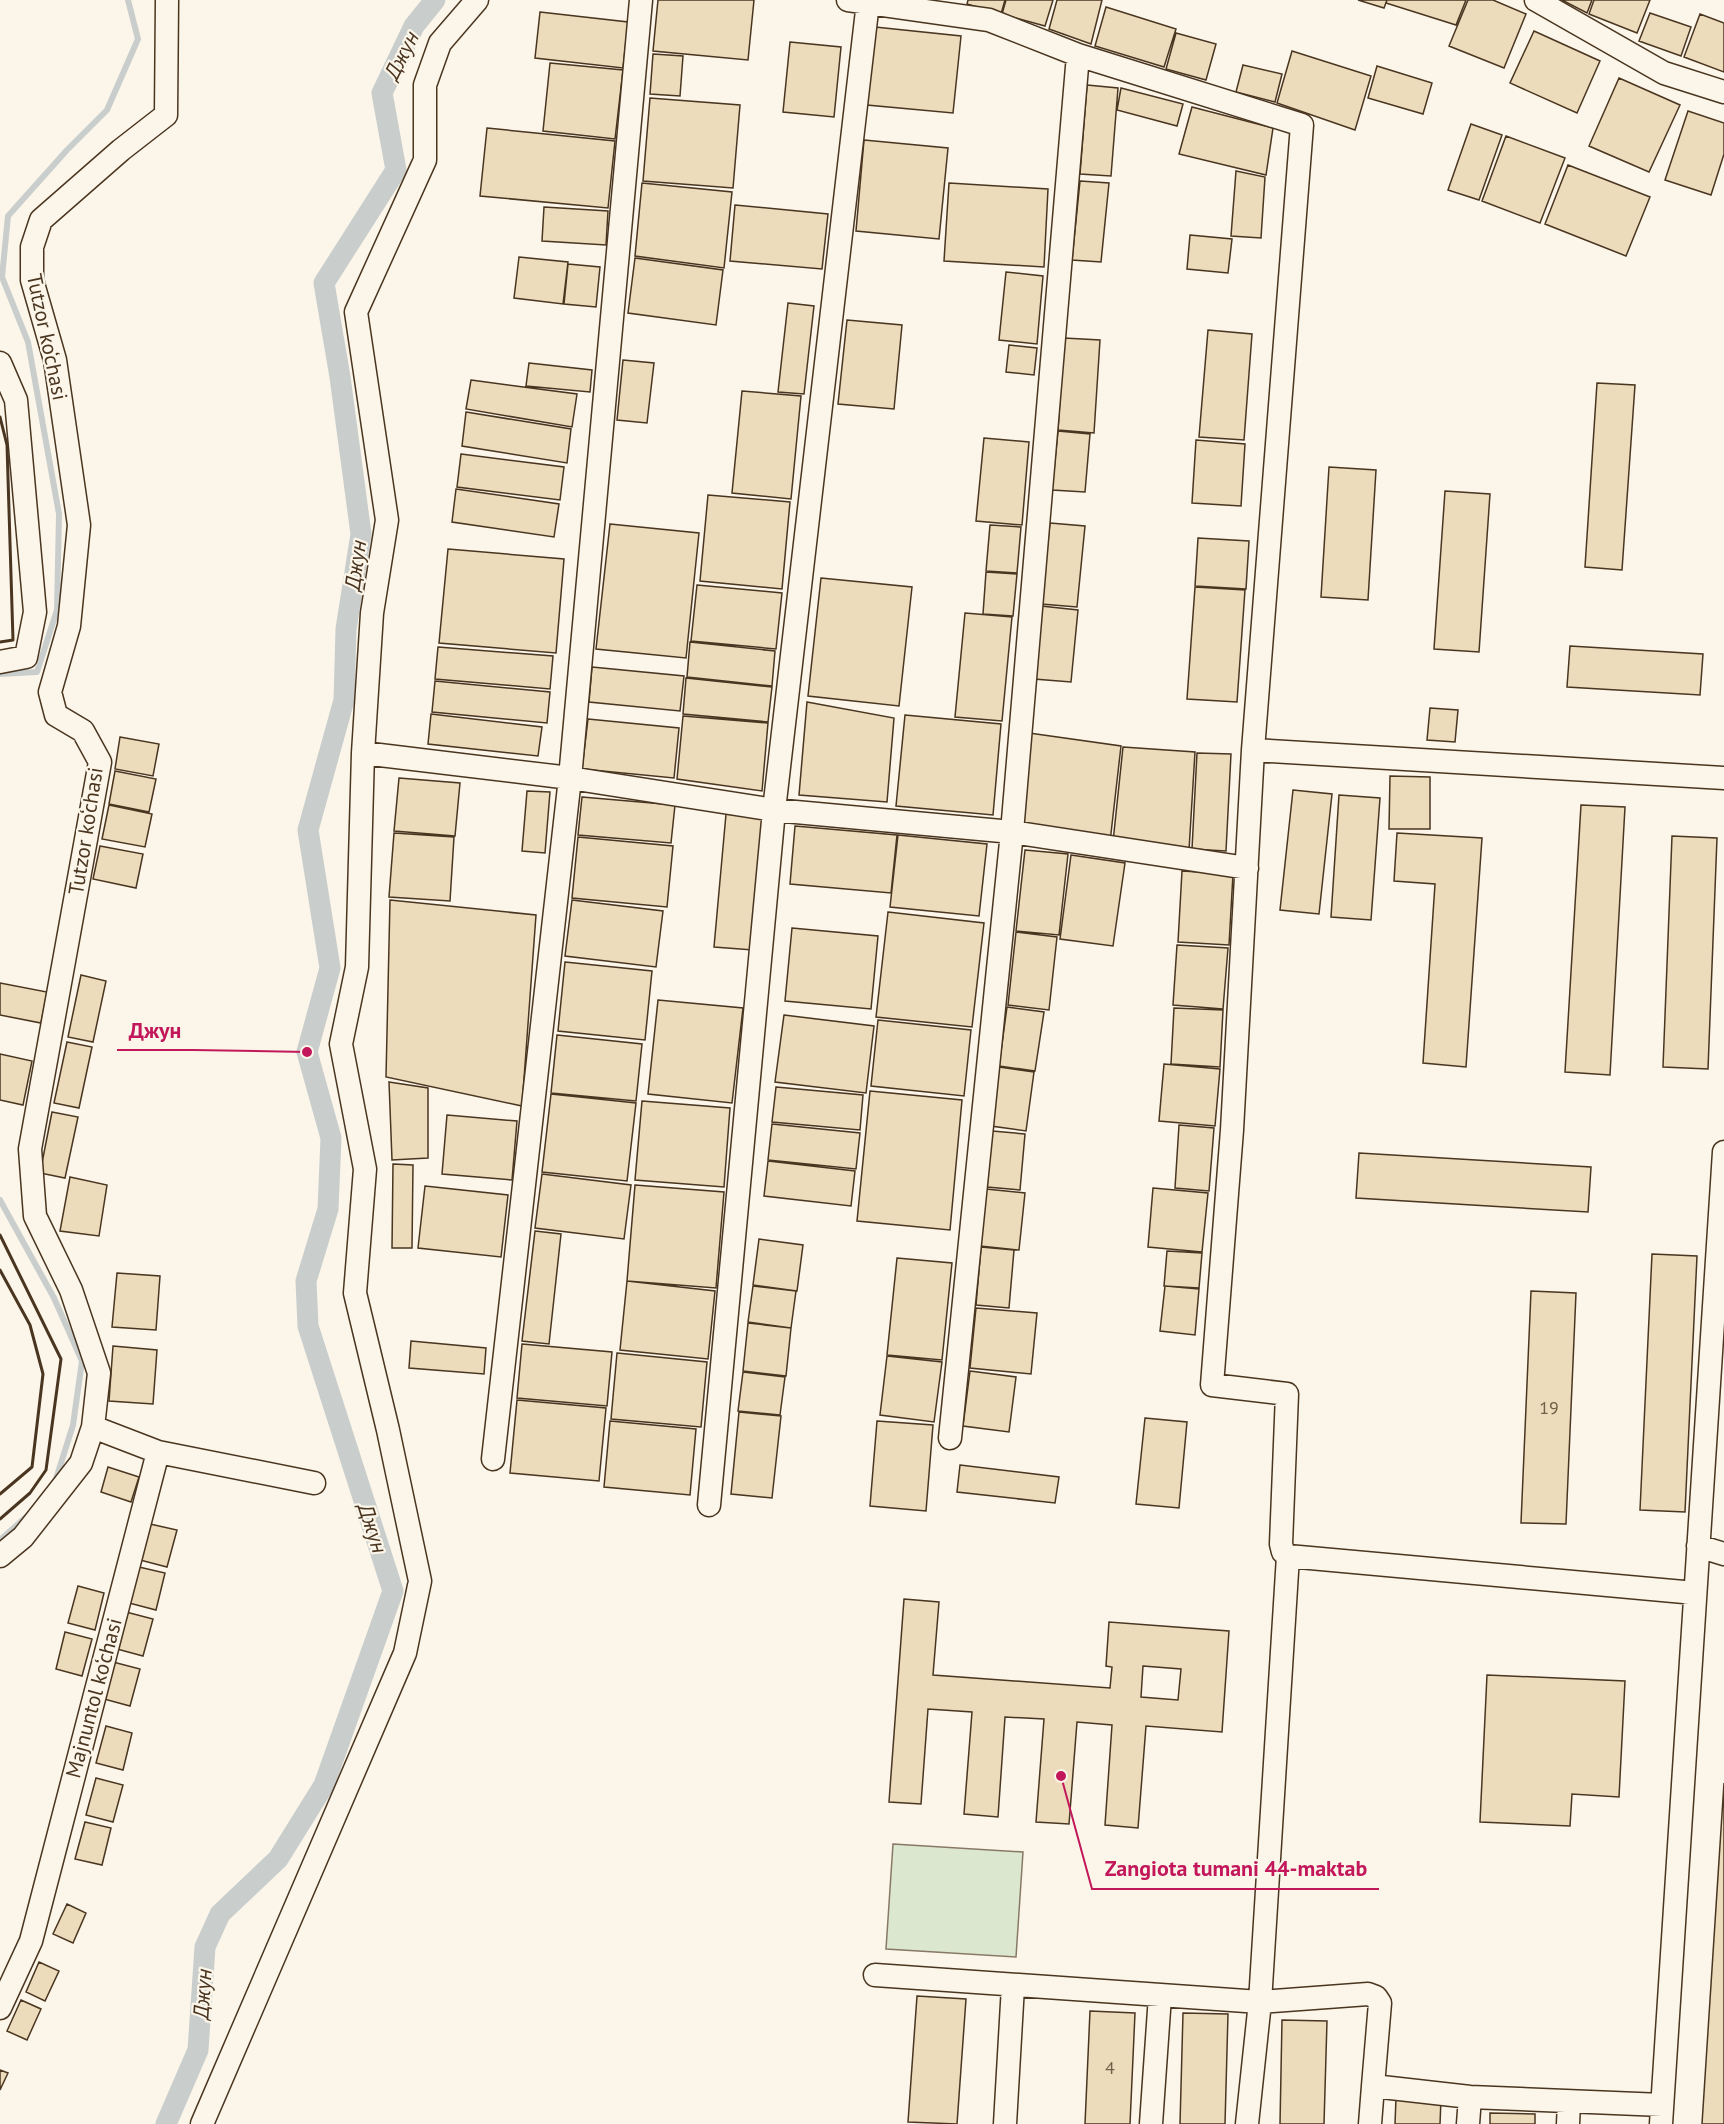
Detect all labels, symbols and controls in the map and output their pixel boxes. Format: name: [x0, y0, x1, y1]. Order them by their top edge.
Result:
water label: Джун: [376, 26, 425, 86]
street label: Tutzor ko‘chasi: [21, 271, 74, 403]
water label: Джун: [337, 537, 372, 594]
street label: Tutzor ko‘chasi: [62, 765, 109, 897]
callout: Джун: [117, 1010, 193, 1050]
text: Джун: [129, 1016, 181, 1044]
house number: 19: [1539, 1396, 1559, 1419]
water label: Джун: [351, 1498, 394, 1557]
street label: Majnuntol ko‘chasi: [59, 1615, 128, 1781]
callout: Zangiota tumani 44-maktab: [1092, 1849, 1379, 1889]
text: Zangiota tumani 44-maktab: [1105, 1854, 1367, 1882]
water label: Джун: [186, 1967, 218, 2022]
house number: 4: [1105, 2056, 1115, 2079]

